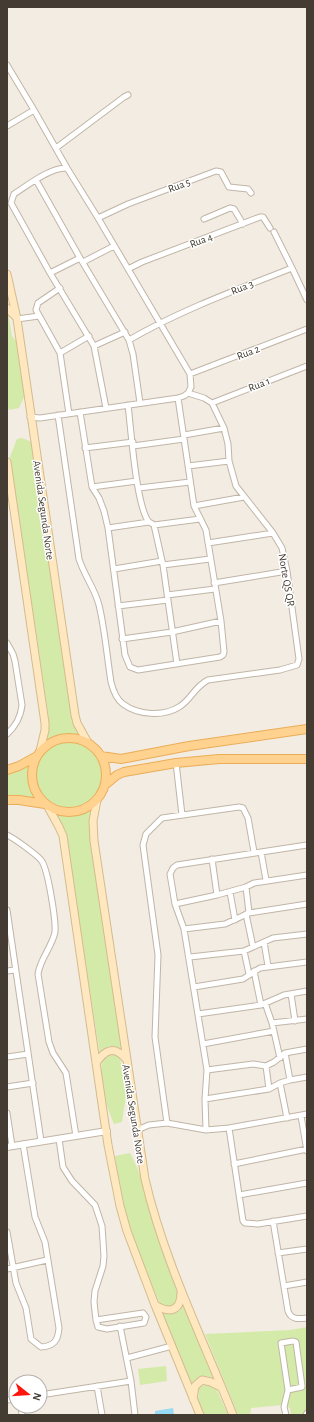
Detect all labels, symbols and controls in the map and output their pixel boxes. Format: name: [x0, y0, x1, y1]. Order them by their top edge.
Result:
street label: Rua 5: [166, 176, 192, 195]
street label: Rua 4: [188, 231, 214, 250]
street label: Rua 3: [229, 278, 255, 297]
street label: Rua 2: [235, 343, 261, 362]
street label: Rua 1: [247, 375, 272, 394]
street label: Avenida Segunda Norte: [31, 460, 56, 560]
street label: Norte QS QR: [276, 553, 297, 607]
street label: Avenida Segunda Norte: [120, 1064, 147, 1164]
north arrow: [8, 1374, 48, 1414]
text: N: [31, 1392, 43, 1402]

